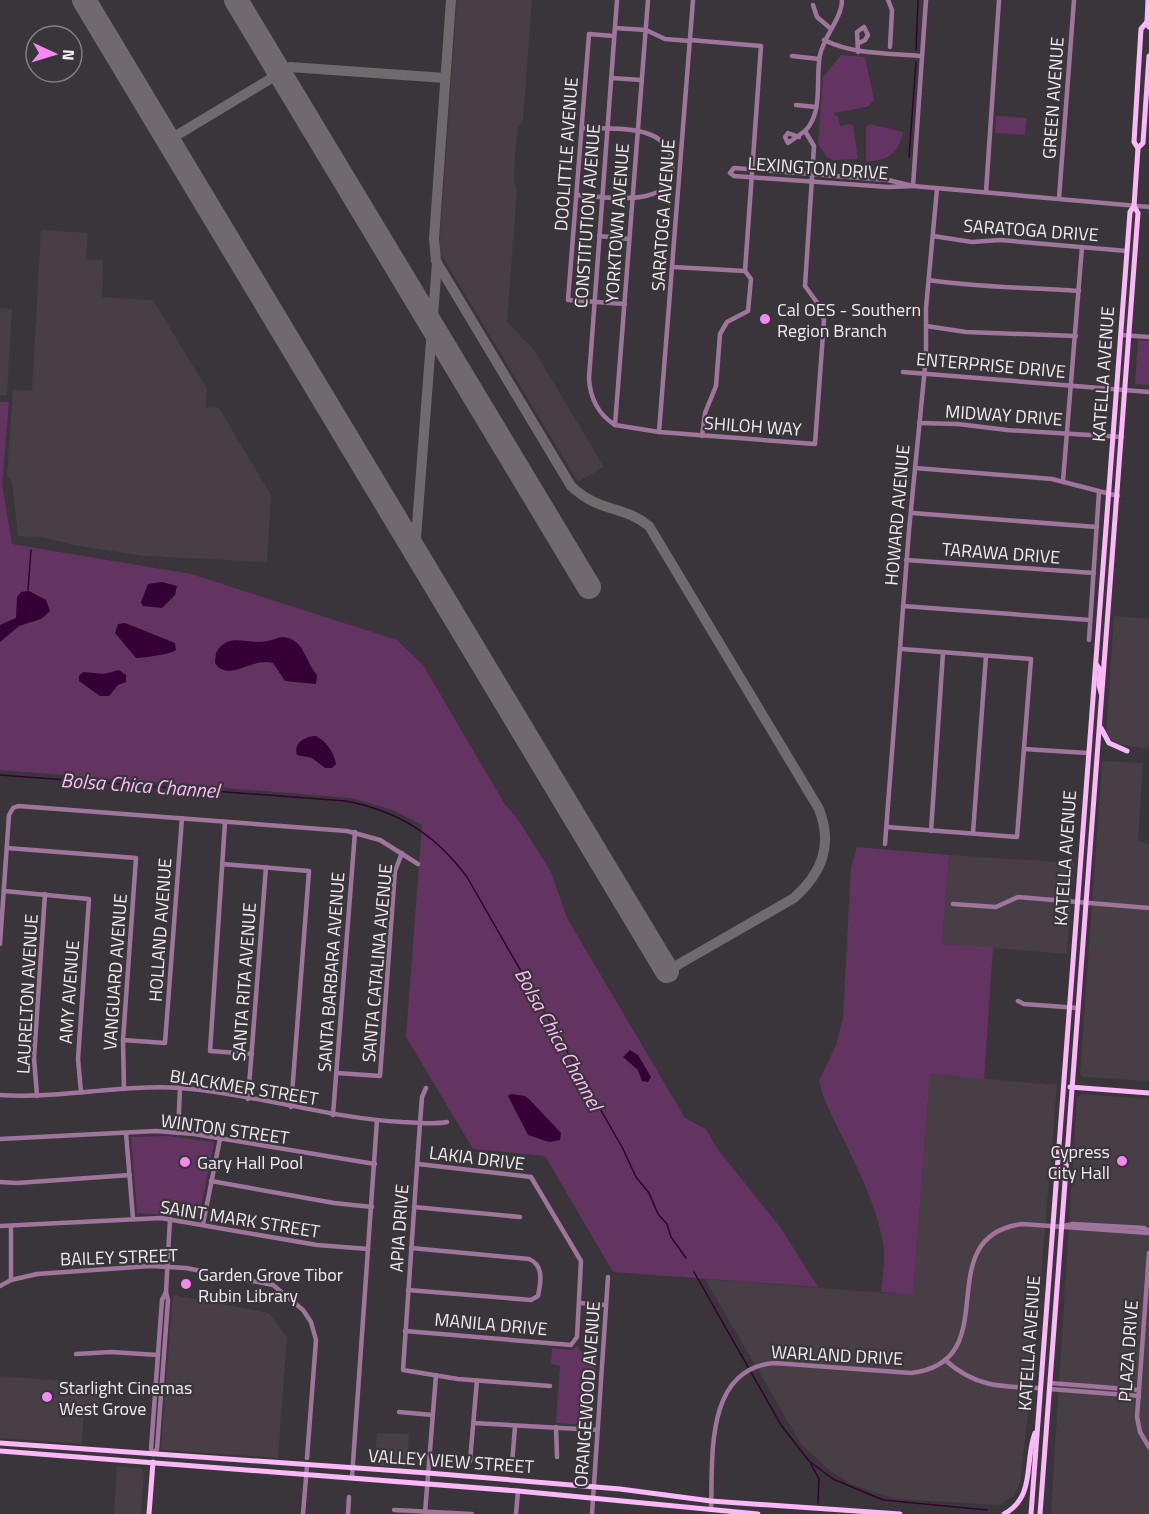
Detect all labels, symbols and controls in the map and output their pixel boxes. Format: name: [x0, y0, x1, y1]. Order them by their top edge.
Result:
north arrow: [24, 24, 84, 84]
street label: GREEN AVENUE: [1035, 36, 1071, 160]
text: N: [57, 49, 81, 61]
street label: DOOLITTLE AVENUE: [547, 76, 585, 232]
street label: CONSTITUTION AVENUE: [567, 123, 607, 309]
street label: SARATOGA AVENUE: [644, 138, 682, 292]
street label: YORKTOWN AVENUE: [598, 142, 636, 304]
street label: LEXINGTON DRIVE: [747, 150, 889, 186]
street label: SARATOGA DRIVE: [962, 212, 1100, 248]
place label: Cal OES - Southern Region Branch: [777, 296, 921, 344]
street label: KATELLA AVENUE: [1085, 305, 1121, 443]
marker: Cal OES - Southern Region Branch: [758, 312, 772, 326]
street label: ENTERPRISE DRIVE: [915, 345, 1067, 385]
street label: MIDWAY DRIVE: [944, 397, 1064, 433]
street label: SHILOH WAY: [703, 409, 803, 443]
street label: HOWARD AVENUE: [877, 443, 917, 587]
street label: TARAWA DRIVE: [941, 535, 1061, 571]
water label: Bolsa Chica Channel: [60, 764, 223, 806]
street label: KATELLA AVENUE: [1047, 789, 1083, 927]
street label: HOLLAND AVENUE: [142, 857, 178, 1003]
street label: SANTA CATALINA AVENUE: [355, 863, 399, 1063]
street label: SANTA BARBARA AVENUE: [311, 871, 351, 1073]
street label: VANGUARD AVENUE: [96, 893, 134, 1051]
street label: SANTA RITA AVENUE: [225, 902, 263, 1062]
street label: LAURELTON AVENUE: [9, 913, 45, 1075]
street label: AMY AVENUE: [52, 939, 86, 1045]
water label: Bolsa Chica Channel: [507, 962, 612, 1118]
street label: BLACKMER STREET: [168, 1062, 321, 1112]
street label: WINTON STREET: [159, 1107, 291, 1151]
place label: Cypress City Hall: [1048, 1138, 1110, 1186]
street label: LAKIA DRIVE: [428, 1139, 526, 1177]
place label: Gary Hall Pool: [197, 1149, 303, 1176]
marker: Cypress City Hall: [1115, 1154, 1129, 1168]
marker: Gary Hall Pool: [178, 1155, 192, 1169]
street label: APIA DRIVE: [382, 1183, 416, 1273]
street label: SAINT MARK STREET: [158, 1193, 322, 1245]
street label: BAILEY STREET: [60, 1241, 179, 1273]
place label: Garden Grove Tibor Rubin Library: [198, 1261, 343, 1309]
street label: KATELLA AVENUE: [1011, 1274, 1047, 1412]
marker: Garden Grove Tibor Rubin Library: [179, 1277, 193, 1291]
street label: PLAZA DRIVE: [1111, 1299, 1145, 1403]
street label: ORANGEWOOD AVENUE: [567, 1300, 607, 1488]
street label: MANILA DRIVE: [433, 1306, 549, 1342]
street label: WARLAND DRIVE: [770, 1338, 904, 1372]
place label: Starlight Cinemas West Grove: [59, 1374, 192, 1422]
marker: Starlight Cinemas West Grove: [40, 1390, 54, 1404]
street label: VALLEY VIEW STREET: [367, 1442, 535, 1480]

